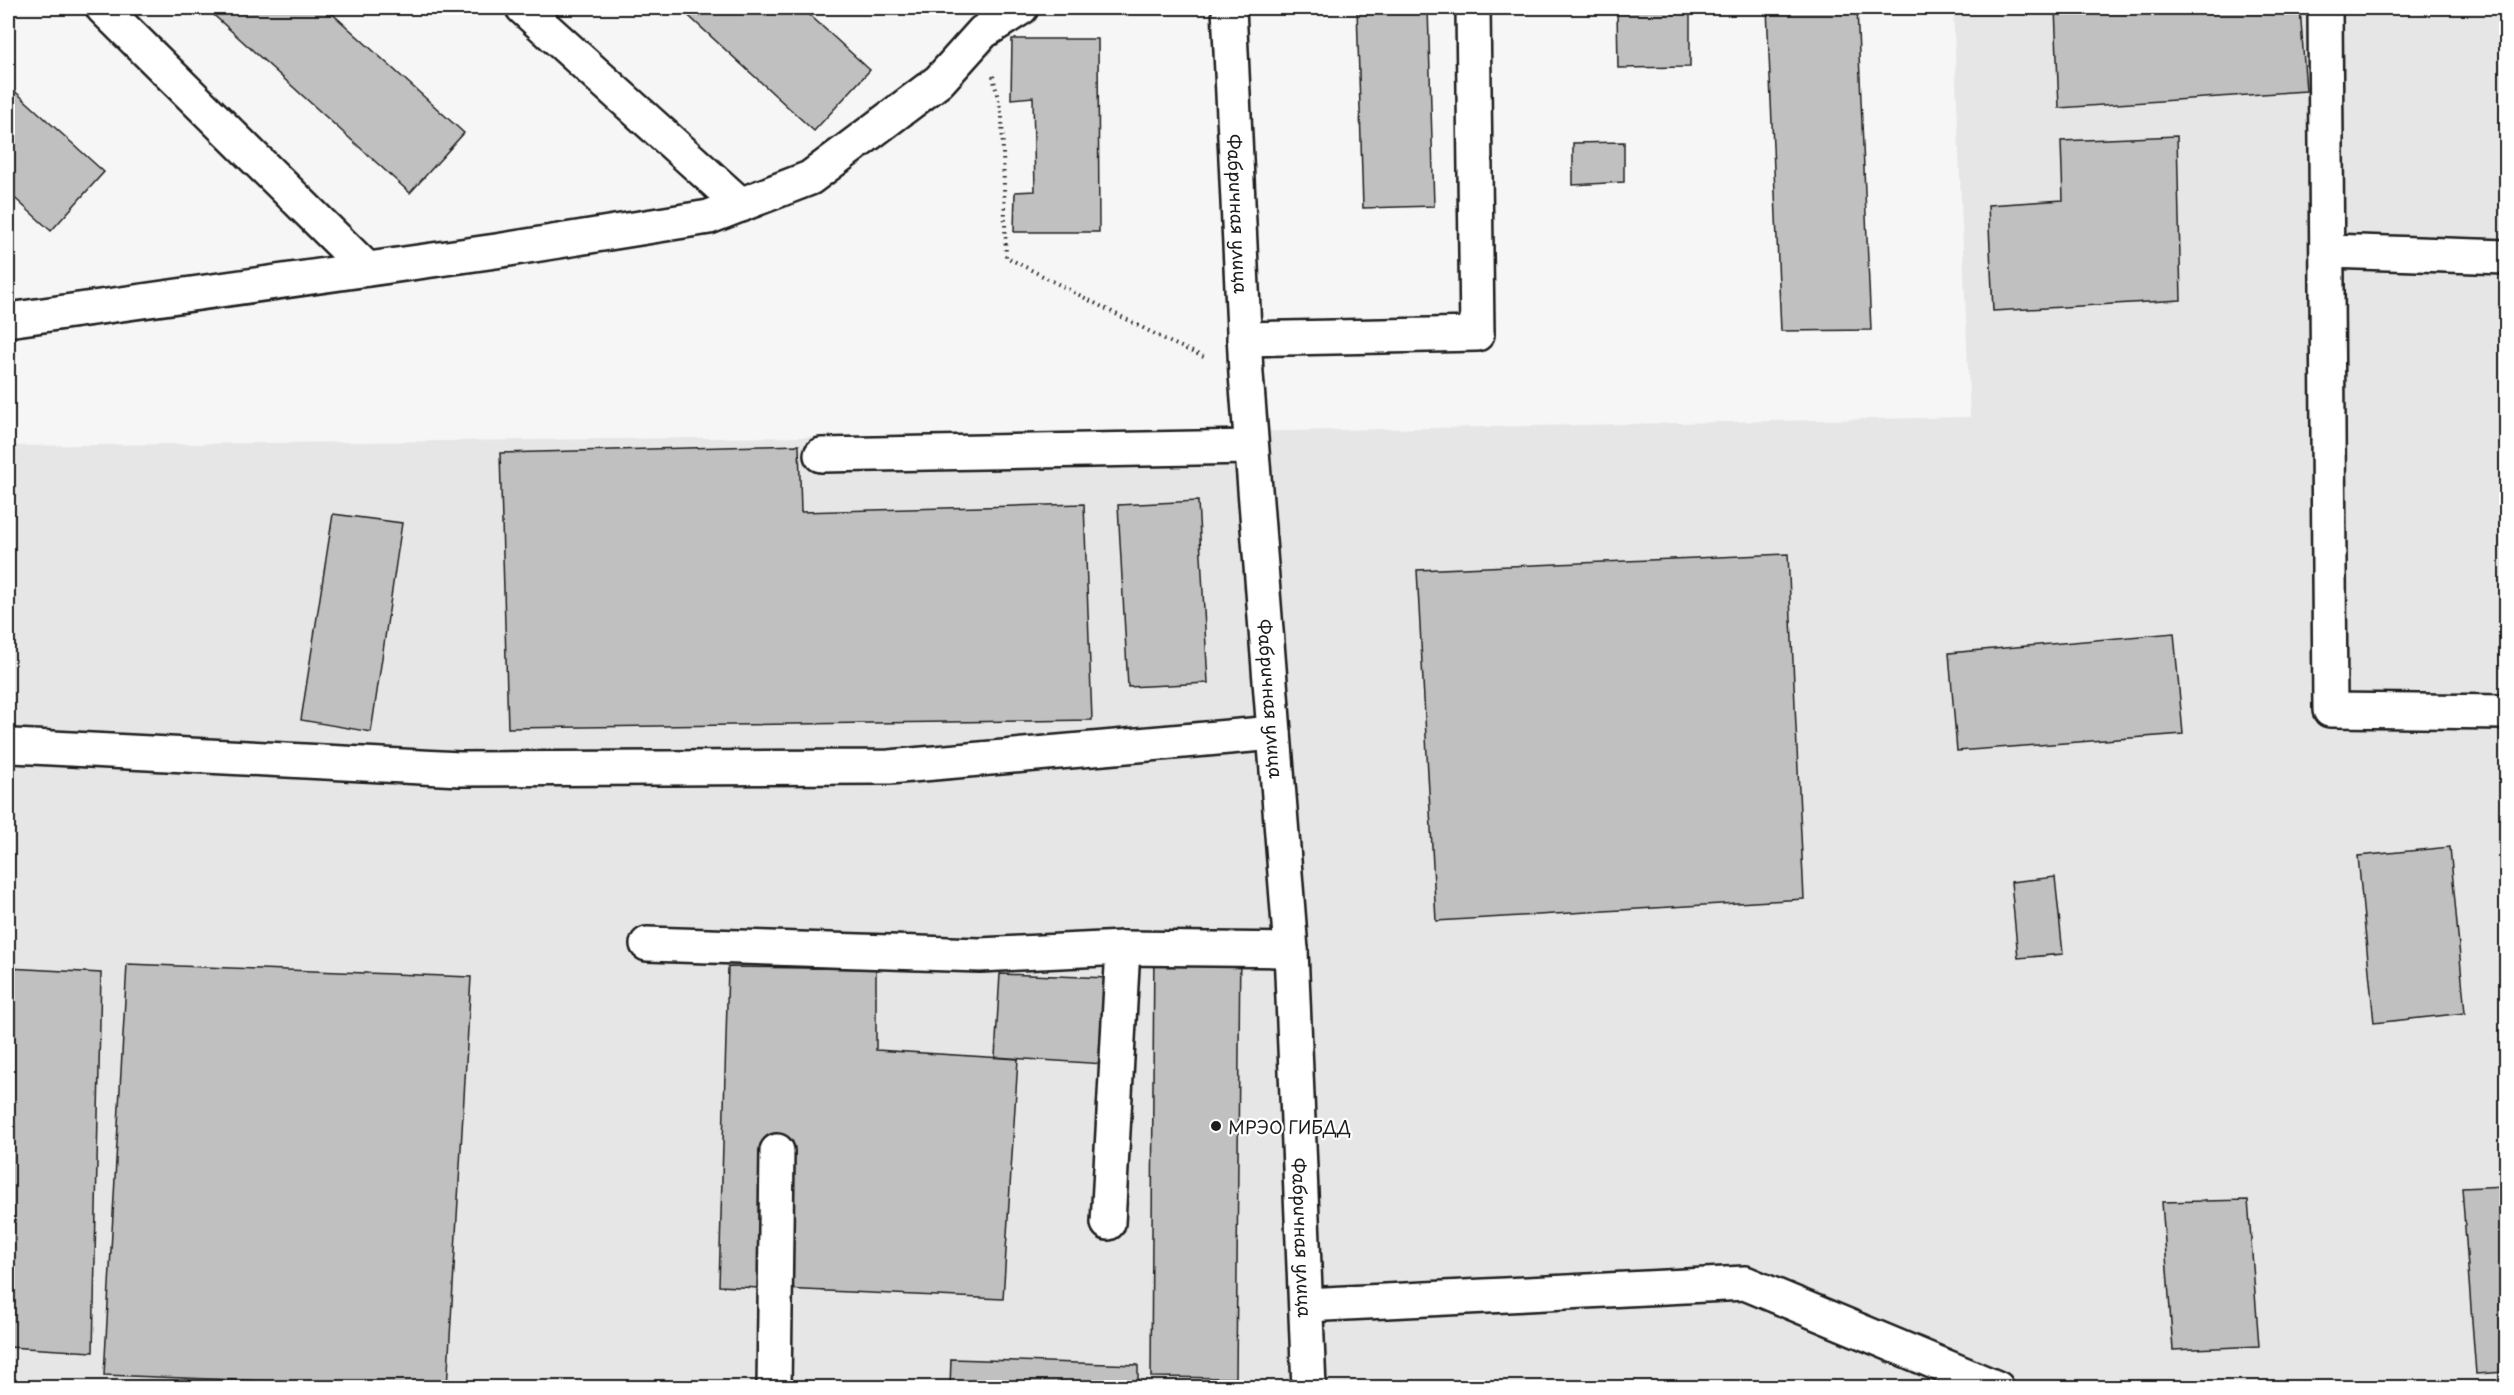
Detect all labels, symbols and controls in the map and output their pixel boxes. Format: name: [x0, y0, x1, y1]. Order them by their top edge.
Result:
street label: Фабричная улица: [1221, 133, 1256, 295]
street label: Фабричная улица: [1252, 618, 1291, 780]
place label: МРЭО ГИБДД: [1228, 1113, 1351, 1140]
marker: МРЭО ГИБДД: [1209, 1119, 1223, 1133]
street label: Фабричная улица: [1286, 1157, 1320, 1319]

